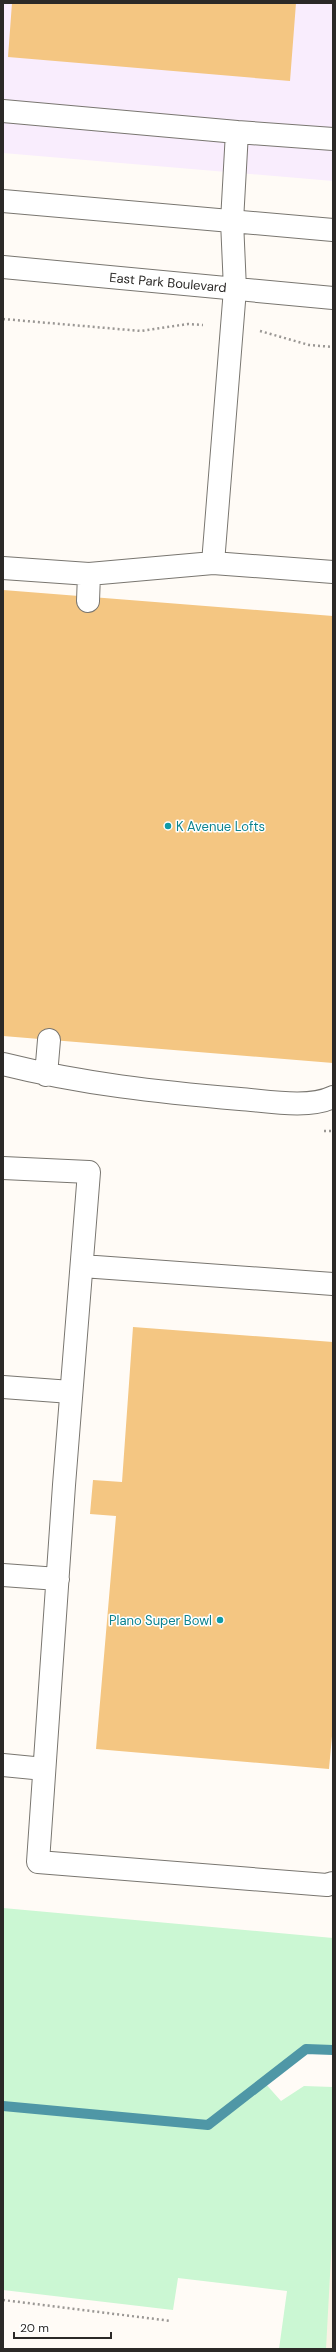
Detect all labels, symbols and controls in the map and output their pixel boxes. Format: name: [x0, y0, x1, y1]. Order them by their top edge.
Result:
street label: East Park Boulevard: [109, 269, 227, 296]
place label: K Avenue Lofts: [176, 818, 265, 835]
marker: K Avenue Lofts: [163, 821, 173, 831]
place label: Plano Super Bowl: [109, 1612, 212, 1629]
marker: Plano Super Bowl: [215, 1615, 225, 1625]
scale bar: [14, 2314, 111, 2340]
text: 20 m: [20, 2320, 49, 2336]

